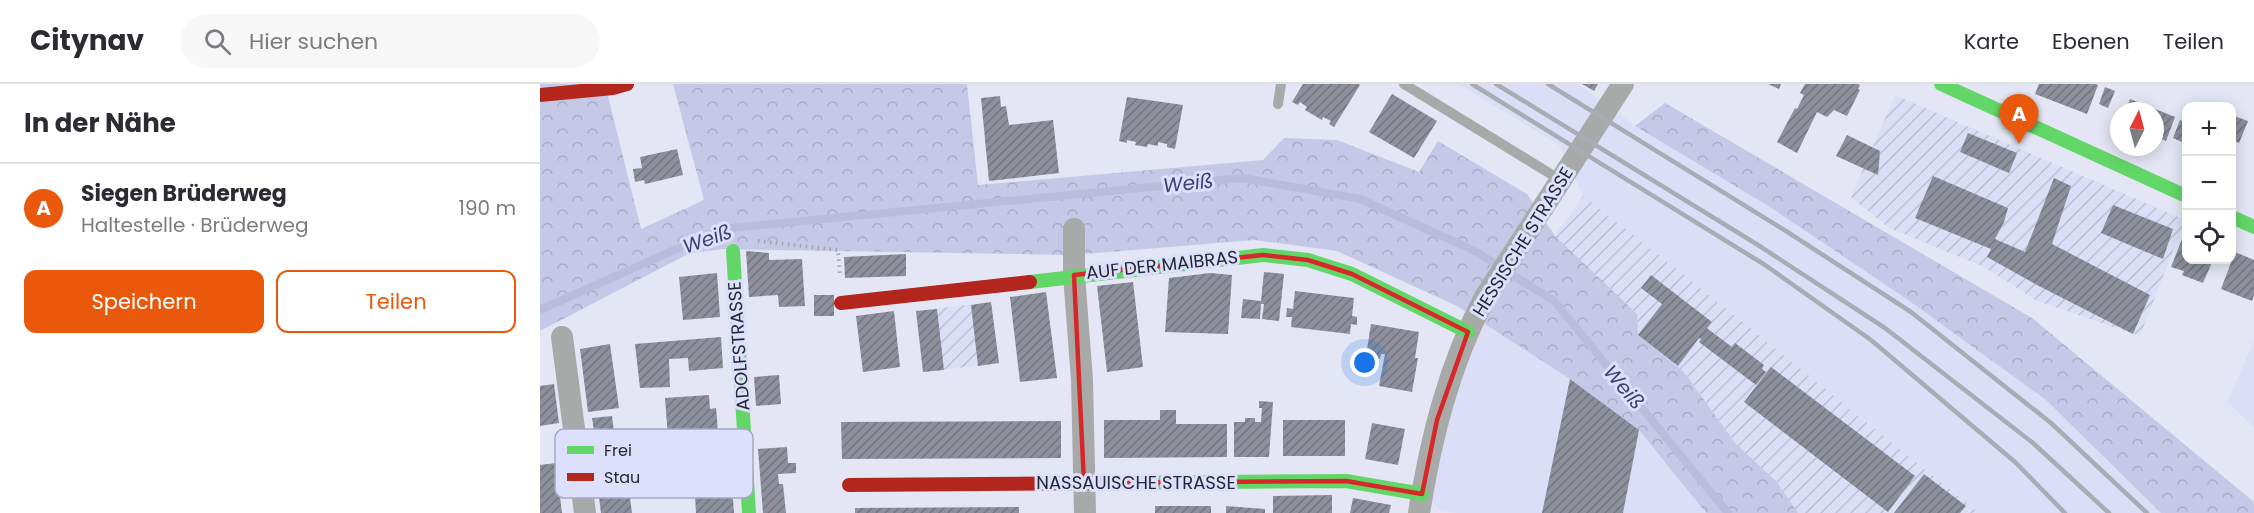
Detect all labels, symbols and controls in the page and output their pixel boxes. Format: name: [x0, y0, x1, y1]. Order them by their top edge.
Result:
search box: [180, 14, 600, 68]
text: Citynav: [30, 21, 144, 60]
icon: search: [201, 25, 234, 58]
text: Hier suchen: [249, 26, 378, 57]
text: Karte: [1964, 27, 2019, 56]
text: Ebenen: [2052, 27, 2130, 56]
text: Teilen: [2163, 27, 2224, 56]
pin: A: [2000, 94, 2038, 144]
north arrow: [2110, 102, 2164, 156]
map controls: [2182, 102, 2236, 264]
button: +: [2182, 102, 2236, 156]
text: In der Nähe: [24, 105, 176, 141]
button: −: [2182, 156, 2236, 210]
street label: HESSISCHE STRASSE: [1466, 162, 1579, 321]
water label: Weiß: [1162, 166, 1214, 200]
text: Siegen Brüderweg: [81, 178, 287, 209]
text: A: [36, 194, 51, 222]
text: 190 m: [459, 194, 516, 222]
button: locate: [2182, 210, 2236, 264]
text: Haltestelle · Brüderweg: [81, 211, 308, 239]
water label: Weiß: [679, 218, 735, 260]
street label: AUF DER MAIBRAS: [1085, 244, 1239, 285]
button: Speichern: [24, 270, 264, 333]
button: Teilen: [276, 270, 516, 333]
street label: ADOLFSTRASSE: [722, 281, 755, 412]
your location: [1350, 348, 1379, 377]
water label: Weiß: [1597, 359, 1651, 415]
legend: [555, 429, 753, 498]
text: Frei: [604, 439, 632, 462]
text: Stau: [604, 466, 640, 489]
street label: NASSAUISCHE STRASSE: [1036, 470, 1236, 495]

